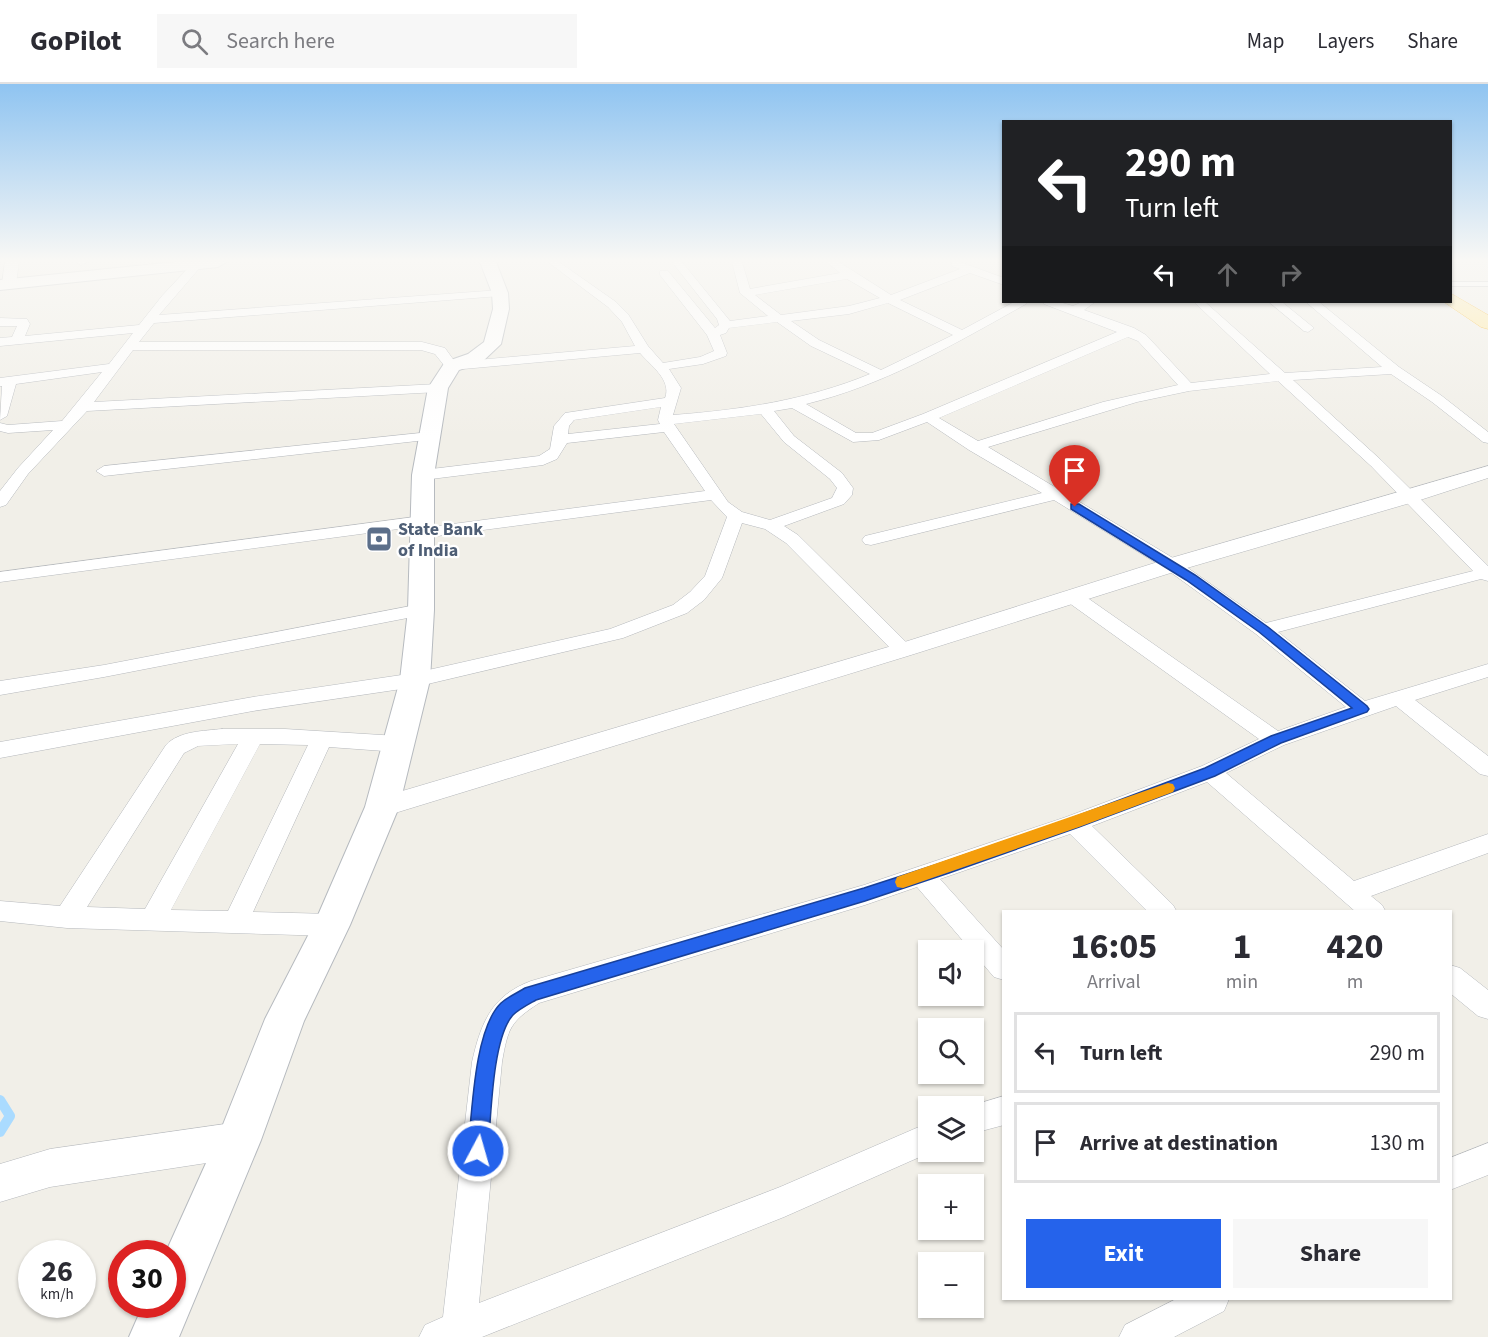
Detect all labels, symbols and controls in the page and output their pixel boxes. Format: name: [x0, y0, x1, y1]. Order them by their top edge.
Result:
search box: [157, 14, 577, 68]
text: GoPilot: [30, 21, 121, 61]
icon: search: [178, 25, 211, 58]
text: Search here: [226, 25, 335, 57]
text: Map: [1247, 26, 1284, 56]
text: Layers: [1317, 26, 1374, 56]
text: Share: [1407, 26, 1458, 56]
text: 290 m: [1125, 133, 1236, 193]
icon: left: [1026, 144, 1104, 222]
text: Turn left: [1125, 189, 1219, 228]
icon: left: [1148, 258, 1181, 291]
icon: ahead: [1211, 258, 1244, 291]
icon: right: [1274, 258, 1307, 291]
pin: [1049, 445, 1100, 507]
icon: arrive: [1058, 454, 1091, 487]
place label: State Bank of India: [398, 517, 483, 563]
bank icon: State Bank of India: [364, 524, 394, 554]
text: 16:05: [1070, 921, 1157, 972]
text: 1: [1232, 921, 1251, 972]
text: 420: [1327, 921, 1384, 972]
map controls: [918, 940, 984, 1318]
button: sound: [918, 940, 984, 1006]
text: Arrival: [1087, 968, 1141, 996]
text: min: [1226, 968, 1258, 996]
text: m: [1347, 968, 1363, 996]
button: search: [918, 1018, 984, 1084]
icon: left: [1029, 1036, 1062, 1069]
text: Turn left: [1080, 1037, 1162, 1069]
text: 290 m: [1370, 1037, 1425, 1069]
button: layers: [918, 1096, 984, 1162]
position arrow: [446, 1119, 510, 1183]
icon: arrive: [1029, 1126, 1062, 1159]
text: Arrive at destination: [1080, 1127, 1278, 1159]
text: 130 m: [1370, 1127, 1425, 1159]
button: +: [918, 1174, 984, 1240]
button: Exit: [1026, 1219, 1221, 1288]
button: Share: [1233, 1219, 1428, 1288]
speed limit sign: 30: [108, 1240, 186, 1318]
text: 26: [41, 1250, 73, 1293]
button: −: [918, 1252, 984, 1318]
text: km/h: [40, 1284, 74, 1305]

